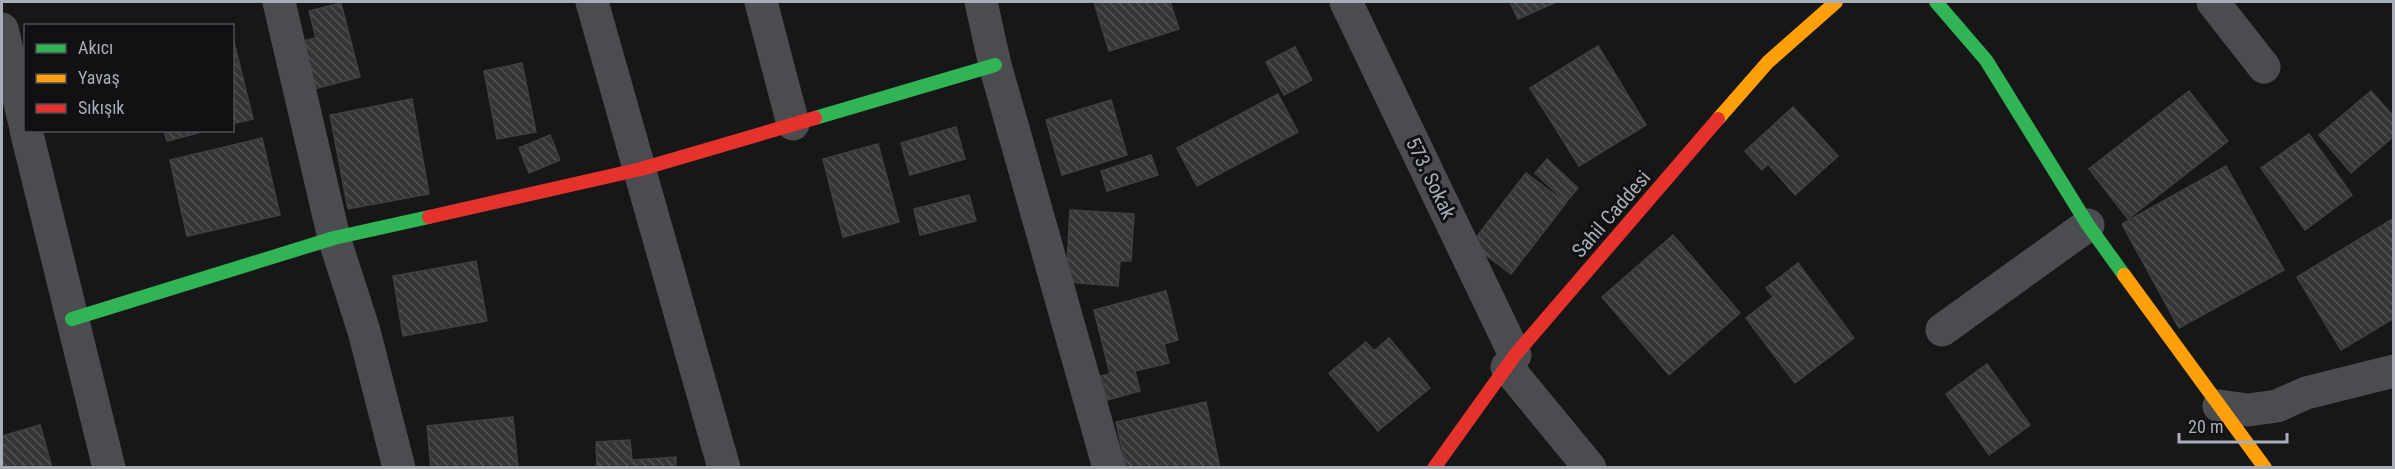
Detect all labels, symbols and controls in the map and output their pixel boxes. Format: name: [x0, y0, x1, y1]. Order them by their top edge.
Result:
legend: [24, 24, 234, 132]
text: Akıcı: [78, 37, 113, 58]
text: Yavaş: [78, 67, 120, 88]
text: Sıkışık: [78, 97, 124, 118]
street label: 573. Sokak: [1401, 133, 1461, 223]
street label: Sahil Caddesi: [1567, 166, 1655, 262]
scale bar: [2179, 406, 2287, 444]
text: 20 m: [2188, 416, 2223, 437]

